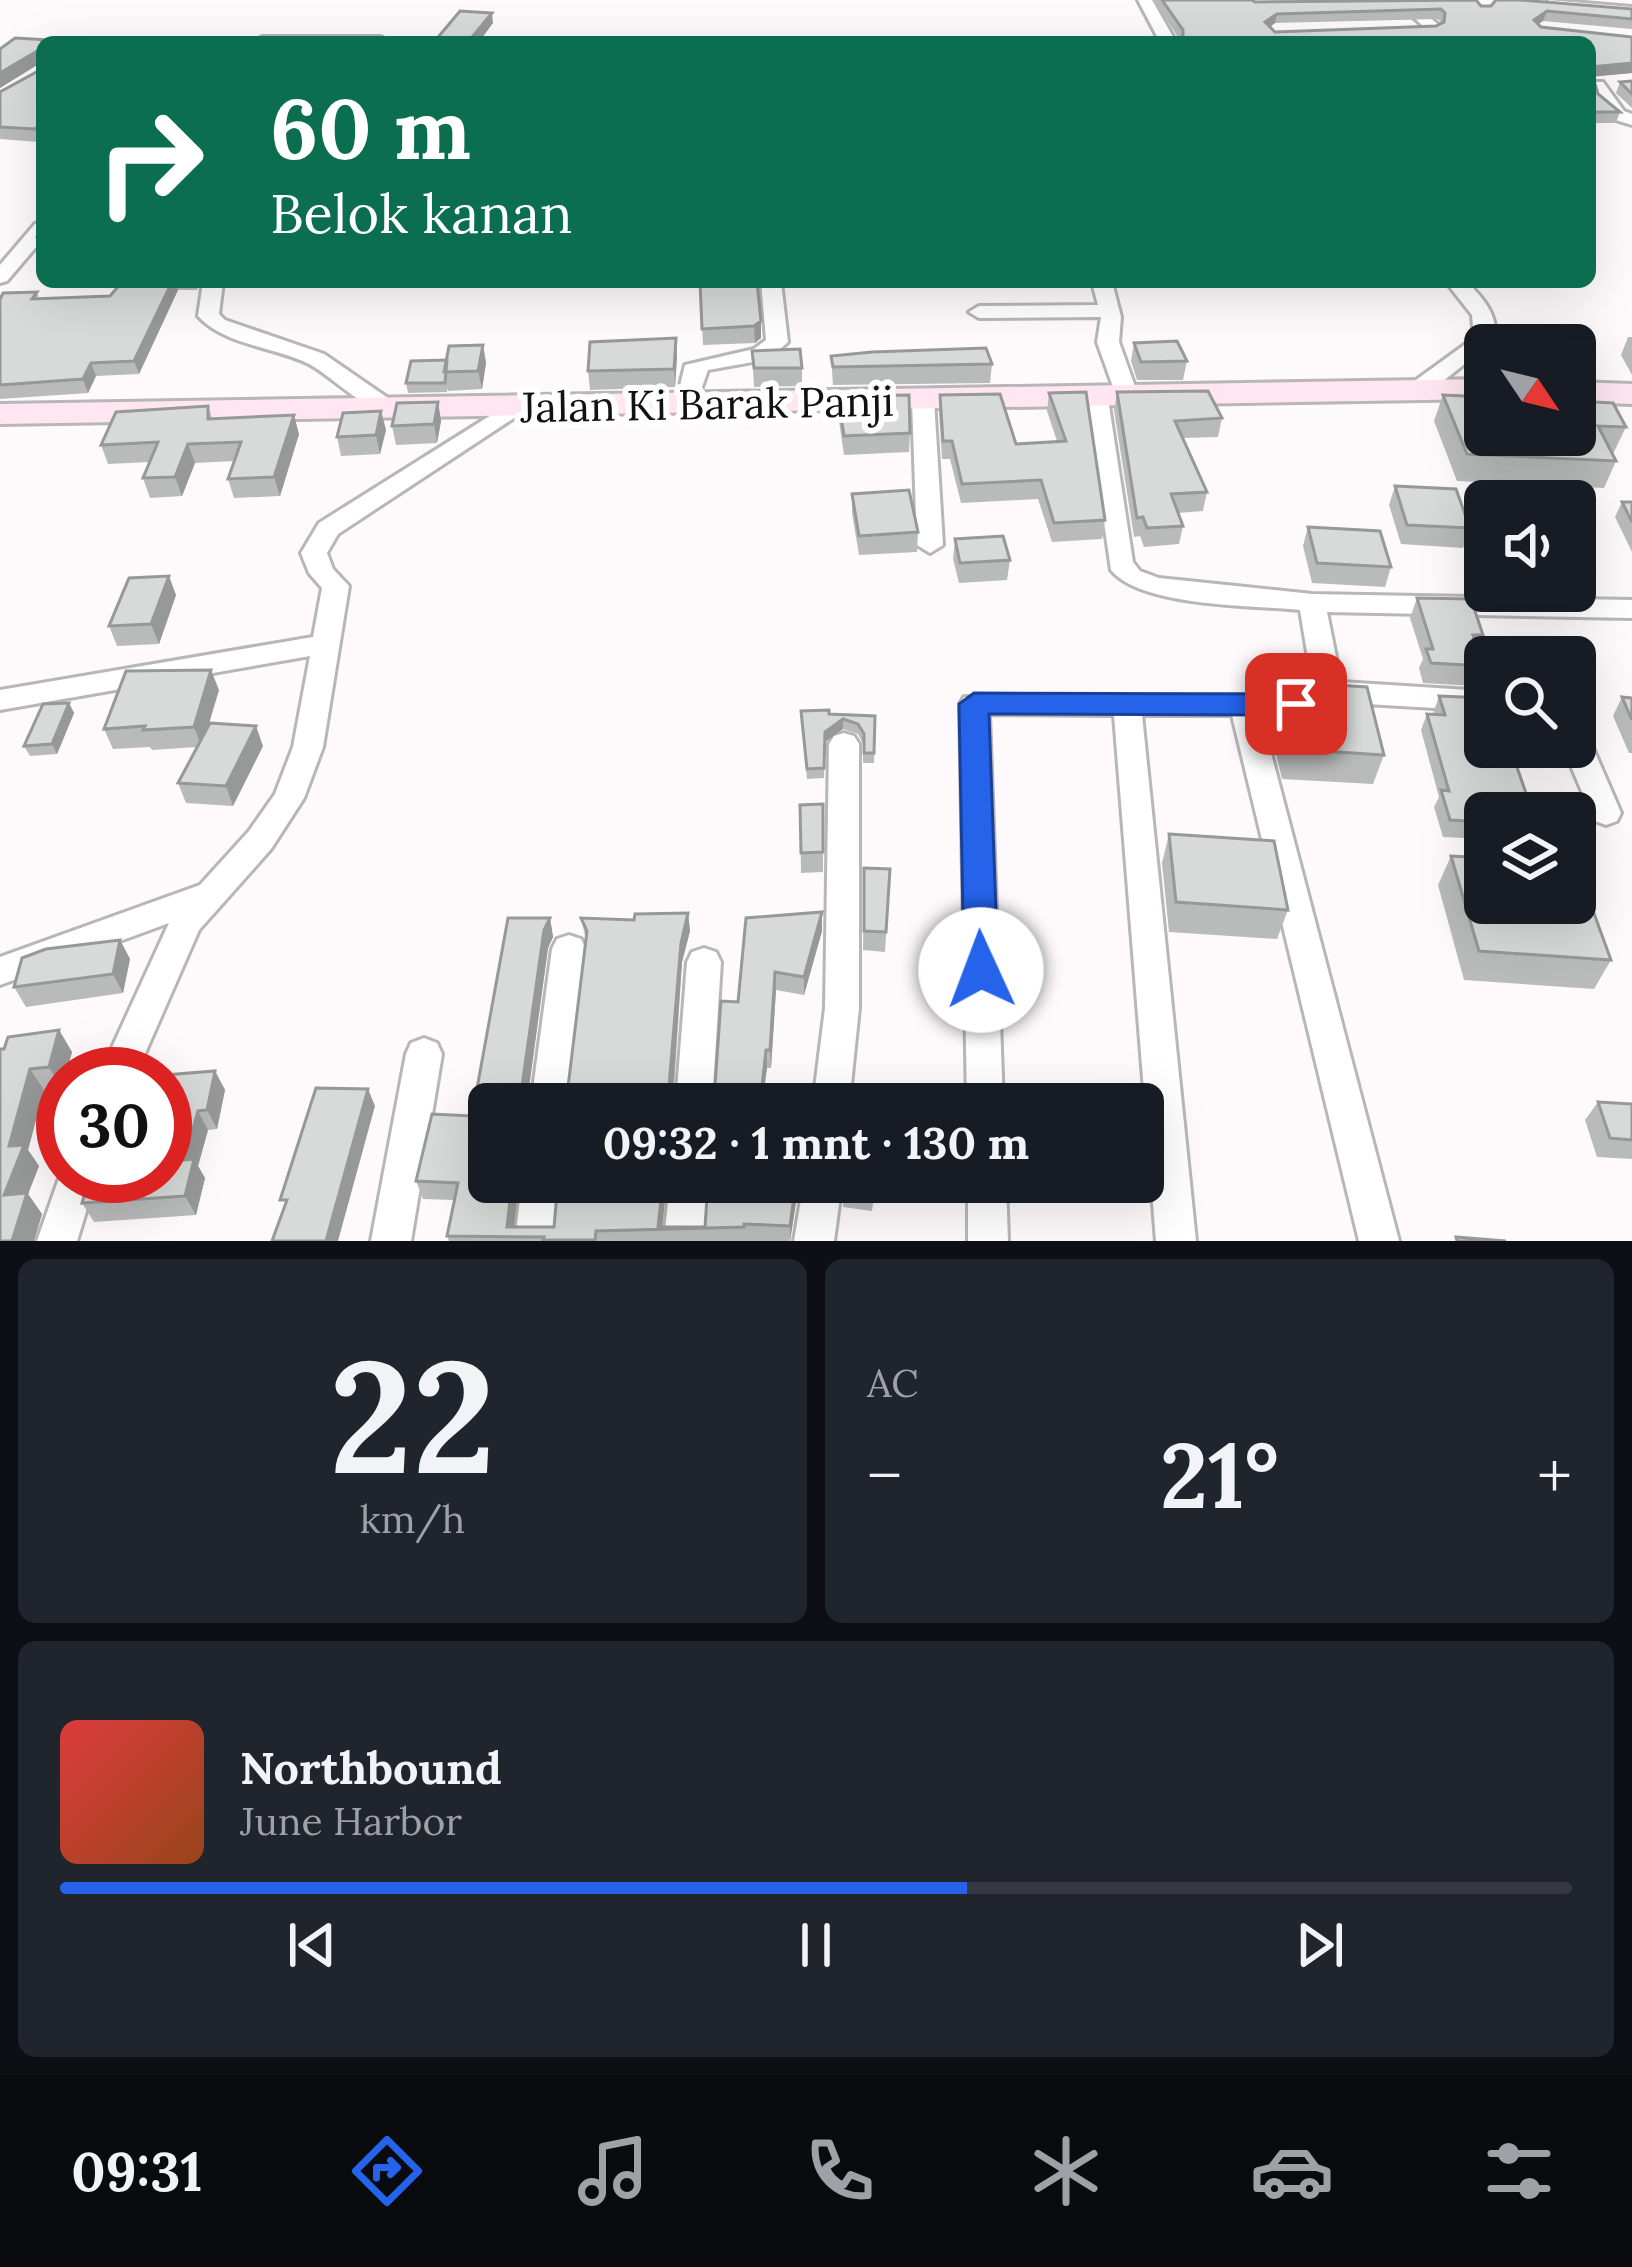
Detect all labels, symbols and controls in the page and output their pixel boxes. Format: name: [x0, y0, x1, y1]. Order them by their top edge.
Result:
text: 60 m: [270, 74, 471, 182]
icon: right: [72, 84, 228, 240]
text: Belok kanan: [270, 179, 573, 248]
north arrow: [1464, 324, 1596, 456]
map controls: [1464, 324, 1596, 924]
street label: Jalan Ki Barak Panji: [519, 374, 894, 434]
button: sound: [1464, 480, 1596, 612]
button: search: [1464, 636, 1596, 768]
pin: [1245, 653, 1347, 755]
icon: arrive: [1263, 671, 1329, 737]
button: layers: [1464, 792, 1596, 924]
position arrow: [918, 907, 1044, 1033]
speed limit sign: 30: [36, 1047, 192, 1203]
text: 09:32 · 1 mnt · 130 m: [603, 1114, 1029, 1171]
text: 22: [329, 1316, 496, 1516]
text: AC: [867, 1358, 918, 1408]
text: 21°: [1160, 1417, 1279, 1533]
text: −: [867, 1433, 902, 1517]
text: +: [1537, 1433, 1572, 1517]
text: km/h: [360, 1494, 465, 1544]
text: Northbound: [240, 1739, 502, 1796]
text: June Harbor: [240, 1796, 462, 1846]
icon: previous: [279, 1912, 345, 1978]
icon: pause: [783, 1912, 849, 1978]
icon: next: [1287, 1912, 1353, 1978]
icon: directions: [345, 2129, 429, 2213]
icon: music: [571, 2129, 655, 2213]
icon: phone: [798, 2129, 882, 2213]
icon: climate: [1024, 2129, 1108, 2213]
icon: car: [1250, 2129, 1334, 2213]
icon: filters: [1477, 2129, 1561, 2213]
text: 09:31: [71, 2137, 202, 2206]

